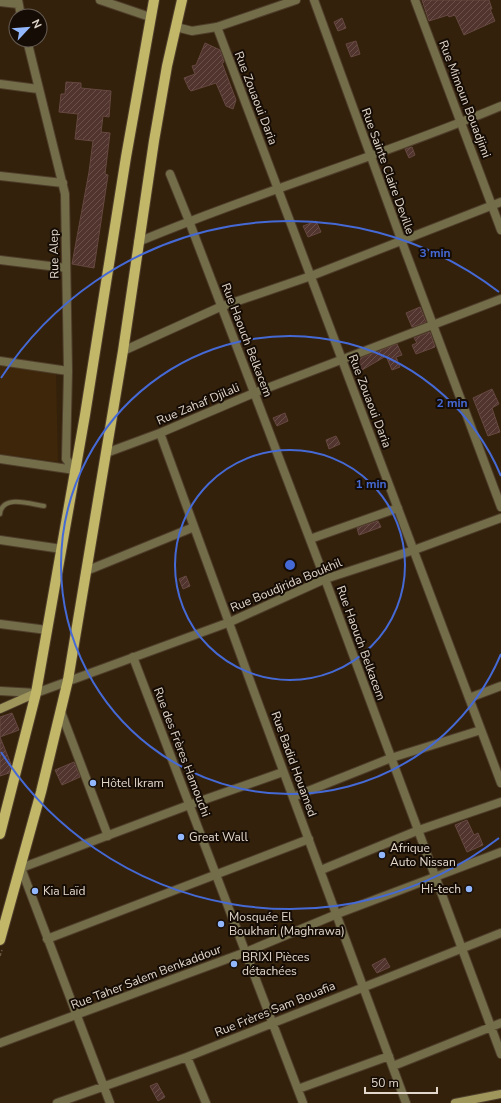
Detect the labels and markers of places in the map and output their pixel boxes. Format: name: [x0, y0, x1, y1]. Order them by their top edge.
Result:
centre of rings: [283, 558, 297, 572]
place label: Hôtel Ikram: [101, 775, 164, 791]
marker: Hôtel Ikram: [88, 778, 98, 788]
place label: Great Wall: [189, 829, 248, 845]
marker: Great Wall: [176, 832, 186, 842]
place label: Afrique Auto Nissan: [390, 840, 456, 870]
marker: Afrique Auto Nissan: [377, 850, 387, 860]
place label: Hi-tech: [421, 881, 461, 897]
place label: Kia Laïd: [43, 883, 85, 899]
marker: Hi-tech: [464, 884, 474, 894]
marker: Kia Laïd: [30, 886, 40, 896]
place label: Mosquée El Boukhari (Maghrawa): [229, 909, 345, 939]
marker: Mosquée El Boukhari (Maghrawa): [216, 919, 226, 929]
place label: BRIXI Pièces détachées: [242, 949, 310, 979]
marker: BRIXI Pièces détachées: [229, 959, 239, 969]

